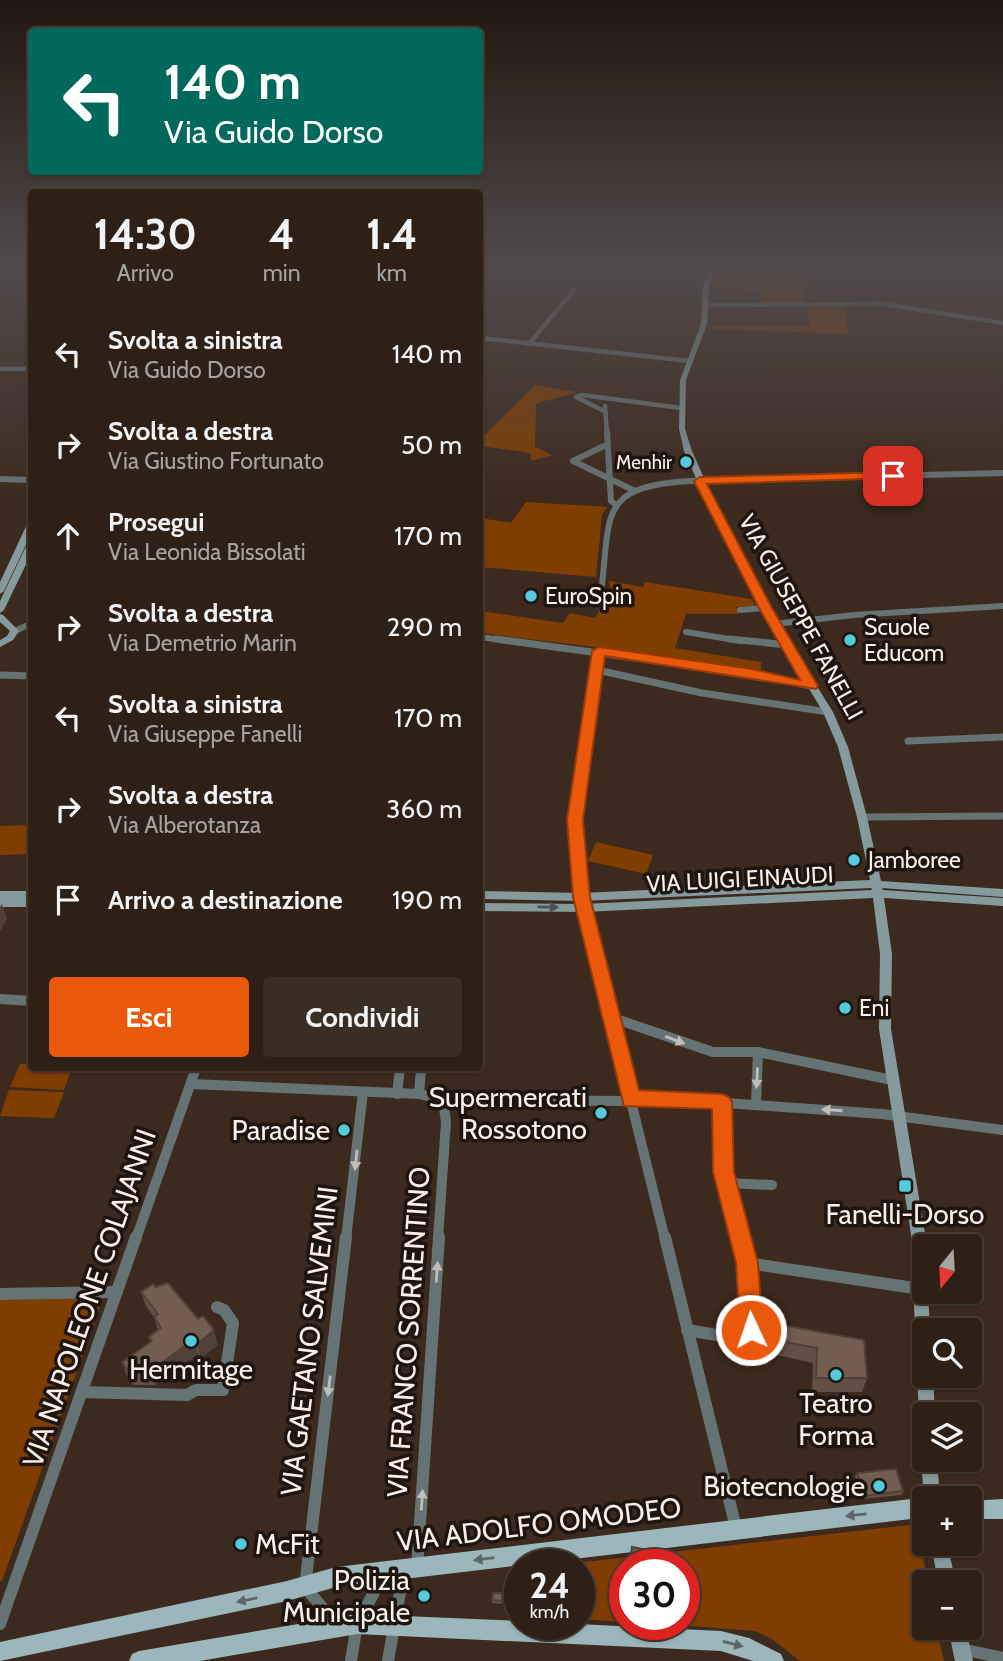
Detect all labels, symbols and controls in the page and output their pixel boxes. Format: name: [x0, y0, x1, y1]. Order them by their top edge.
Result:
text: 140 m: [164, 52, 301, 111]
icon: left: [49, 56, 140, 147]
text: Via Guido Dorso: [164, 112, 383, 151]
text: 14:30: [94, 208, 197, 260]
text: 4: [269, 208, 295, 260]
text: 1.4: [366, 208, 417, 260]
text: Arrivo: [117, 259, 174, 287]
text: min: [263, 259, 301, 287]
text: km: [377, 259, 407, 287]
text: Svolta a sinistra: [108, 324, 283, 356]
icon: left: [49, 335, 87, 373]
text: 140 m: [392, 338, 462, 370]
text: Via Guido Dorso: [108, 356, 266, 384]
text: Svolta a destra: [108, 415, 273, 447]
icon: right: [49, 426, 87, 464]
text: 50 m: [401, 429, 462, 461]
pin: [863, 446, 923, 506]
text: Via Giustino Fortunato: [108, 447, 324, 475]
place label: Menhir: [616, 451, 672, 474]
marker: Menhir: [678, 454, 694, 470]
icon: arrive: [874, 457, 912, 495]
text: Prosegui: [108, 506, 204, 538]
street label: VIA GIUSEPPE FANELLI: [733, 509, 869, 725]
icon: ahead: [49, 517, 87, 555]
text: 170 m: [394, 520, 462, 552]
text: Via Leonida Bissolati: [108, 538, 306, 566]
place label: EuroSpin: [545, 582, 632, 610]
marker: EuroSpin: [523, 588, 539, 604]
text: Svolta a destra: [108, 597, 273, 629]
icon: right: [49, 608, 87, 646]
text: 290 m: [387, 611, 462, 643]
place label: Scuole Educom: [864, 613, 944, 667]
text: Via Demetrio Marin: [108, 629, 297, 657]
marker: Scuole Educom: [842, 632, 858, 648]
text: Svolta a sinistra: [108, 688, 283, 720]
icon: left: [49, 699, 87, 737]
text: 170 m: [394, 702, 462, 734]
text: Via Giuseppe Fanelli: [108, 720, 302, 748]
text: Svolta a destra: [108, 779, 273, 811]
icon: right: [49, 790, 87, 828]
text: 360 m: [386, 793, 462, 825]
text: Via Alberotanza: [108, 811, 261, 839]
place label: Jamboree: [867, 846, 961, 874]
marker: Jamboree: [846, 852, 862, 868]
street label: VIA LUIGI EINAUDI: [646, 860, 834, 898]
icon: arrive: [49, 881, 87, 919]
text: Arrivo a destinazione: [108, 884, 343, 916]
text: 190 m: [392, 884, 462, 916]
one-way arrow: [537, 902, 559, 913]
button: Esci: [49, 977, 249, 1057]
button: Condividi: [263, 977, 462, 1057]
place label: Eni: [859, 994, 889, 1022]
marker: Eni: [837, 1000, 853, 1016]
one-way arrow: [664, 1035, 685, 1046]
one-way arrow: [751, 1067, 762, 1089]
place label: Supermercati Rossotono: [429, 1080, 587, 1146]
one-way arrow: [820, 1104, 842, 1115]
marker: Supermercati Rossotono: [593, 1105, 609, 1121]
place label: Paradise: [231, 1113, 330, 1147]
marker: Paradise: [336, 1122, 352, 1138]
street label: VIA NAPOLEONE COLAJANNI: [15, 1125, 163, 1471]
one-way arrow: [350, 1149, 361, 1171]
street label: VIA FRANCO SORRENTINO: [379, 1166, 437, 1498]
marker: Fanelli-Dorso: [897, 1178, 913, 1194]
street label: VIA GAETANO SALVEMINI: [273, 1184, 345, 1498]
place label: Fanelli-Dorso: [826, 1197, 984, 1231]
north arrow: [912, 1234, 982, 1304]
map controls: [912, 1234, 982, 1640]
one-way arrow: [431, 1261, 442, 1283]
position arrow: [714, 1293, 788, 1367]
button: search: [912, 1318, 982, 1388]
marker: Hermitage: [183, 1333, 199, 1349]
place label: Hermitage: [129, 1352, 253, 1386]
marker: Teatro Forma: [828, 1367, 844, 1383]
one-way arrow: [324, 1375, 335, 1397]
place label: Teatro Forma: [798, 1386, 874, 1452]
button: layers: [912, 1402, 982, 1472]
place label: Biotecnologie: [703, 1469, 865, 1503]
marker: Biotecnologie: [871, 1478, 887, 1494]
button: +: [912, 1486, 982, 1556]
one-way arrow: [417, 1488, 428, 1510]
street label: VIA ADOLFO OMODEO: [395, 1490, 683, 1558]
one-way arrow: [845, 1509, 867, 1520]
place label: McFit: [255, 1527, 320, 1561]
marker: McFit: [233, 1536, 249, 1552]
speed limit sign: 30: [609, 1549, 700, 1640]
one-way arrow: [473, 1554, 495, 1565]
place label: Polizia Municipale: [283, 1563, 411, 1629]
text: 24: [529, 1564, 570, 1607]
button: −: [912, 1570, 982, 1640]
marker: Polizia Municipale: [416, 1588, 432, 1604]
one-way arrow: [236, 1594, 258, 1605]
text: km/h: [530, 1601, 569, 1623]
one-way arrow: [722, 1639, 744, 1650]

